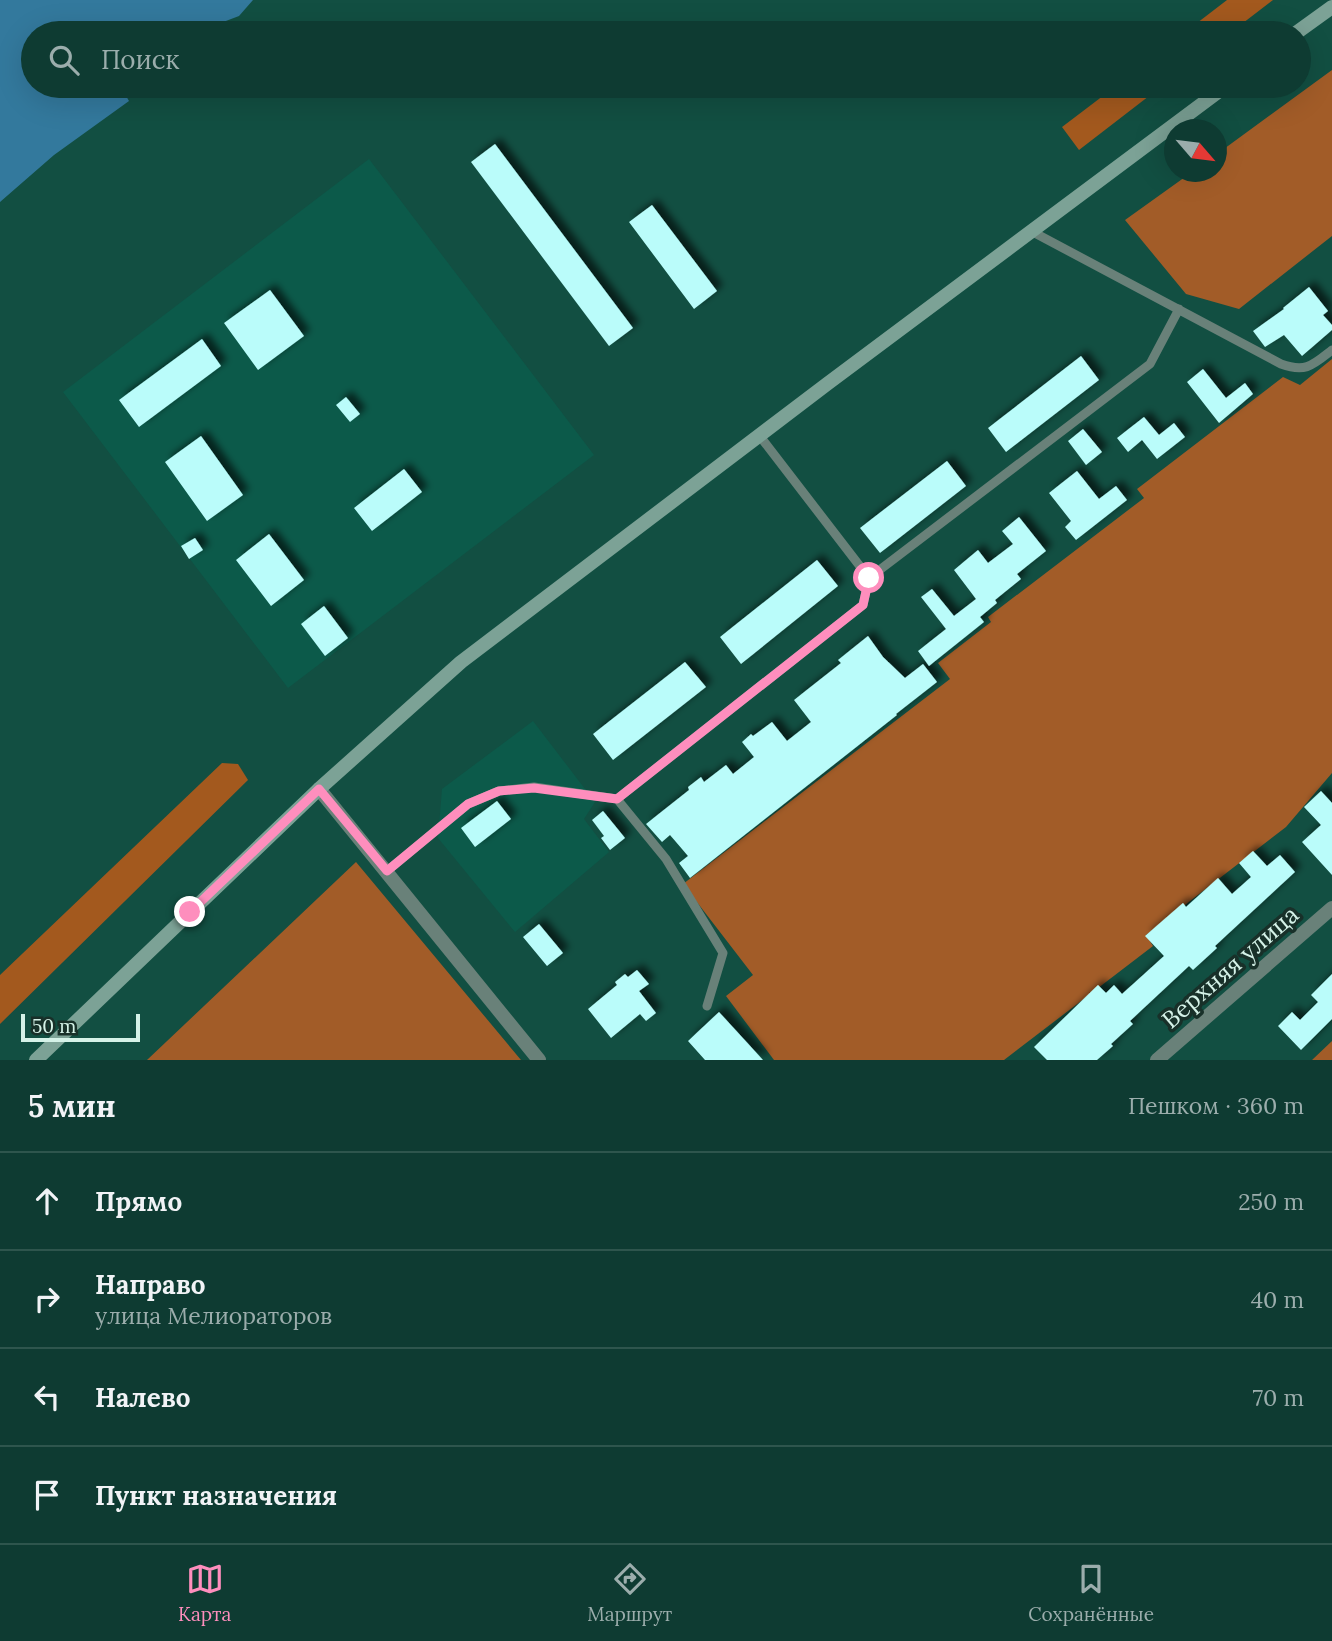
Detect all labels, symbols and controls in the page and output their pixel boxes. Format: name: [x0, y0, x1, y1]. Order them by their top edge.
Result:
search box: [21, 21, 1311, 98]
icon: search: [45, 41, 83, 79]
text: Поиск: [101, 43, 180, 76]
north arrow: [1164, 119, 1227, 182]
route start: [853, 562, 884, 593]
route end: [174, 896, 205, 927]
street label: Верхняя улица: [1155, 899, 1305, 1035]
scale bar: [21, 1011, 140, 1043]
text: 50 m: [32, 1014, 76, 1038]
text: 5 мин: [28, 1087, 116, 1125]
text: Пешком · 360 m: [1128, 1091, 1304, 1120]
icon: ahead: [28, 1182, 66, 1220]
text: Прямо: [95, 1185, 182, 1218]
text: 250 m: [1238, 1187, 1304, 1216]
text: Направо: [95, 1268, 206, 1301]
icon: right: [28, 1280, 66, 1318]
text: 40 m: [1251, 1285, 1304, 1314]
text: улица Мелиораторов: [95, 1301, 332, 1330]
icon: left: [28, 1378, 66, 1416]
text: Налево: [95, 1381, 191, 1414]
text: 70 m: [1253, 1383, 1304, 1412]
icon: arrive: [28, 1476, 66, 1514]
text: Пункт назначения: [95, 1479, 337, 1512]
tab: Карта: [178, 1560, 231, 1626]
tab: Маршрут: [587, 1560, 672, 1626]
tab: Сохранённые: [1028, 1560, 1154, 1626]

